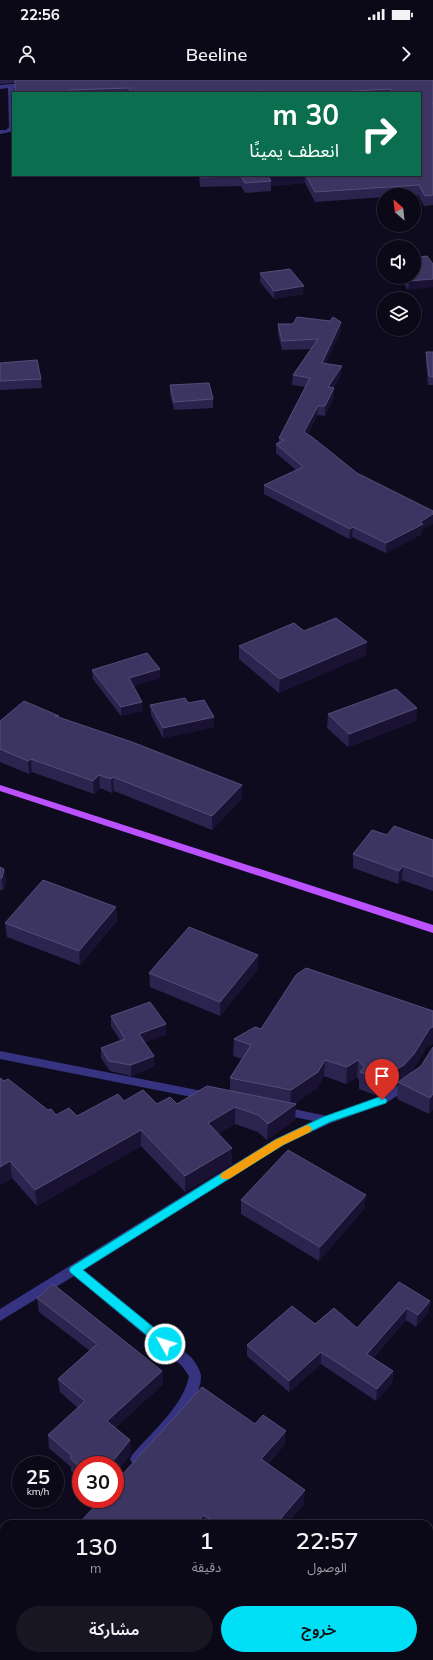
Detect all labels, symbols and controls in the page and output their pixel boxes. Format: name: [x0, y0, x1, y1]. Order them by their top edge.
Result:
text: 22:56: [20, 5, 60, 24]
icon: person: [16, 43, 38, 65]
text: Beeline: [186, 43, 247, 66]
icon: forward: [395, 43, 417, 65]
text: 30 m: [273, 97, 339, 132]
icon: right: [353, 108, 405, 160]
text: انعطف يمينًا: [249, 139, 339, 162]
north arrow: [377, 188, 421, 232]
map controls: [377, 188, 421, 336]
button: sound: [377, 240, 421, 284]
button: layers: [377, 292, 421, 336]
pin: [365, 1059, 399, 1100]
icon: arrive: [371, 1065, 393, 1087]
position arrow: [144, 1323, 186, 1365]
speed limit sign: 30: [72, 1456, 124, 1508]
text: 25: [26, 1464, 50, 1489]
text: km/h: [27, 1485, 49, 1498]
text: 1: [199, 1525, 214, 1555]
text: 22:57: [295, 1525, 359, 1555]
text: 130: [74, 1531, 117, 1561]
text: دقيقة: [192, 1559, 221, 1575]
text: الوصول: [307, 1559, 347, 1575]
text: m: [90, 1560, 102, 1576]
button: مشاركة: [16, 1606, 213, 1652]
button: خروج: [221, 1606, 417, 1652]

